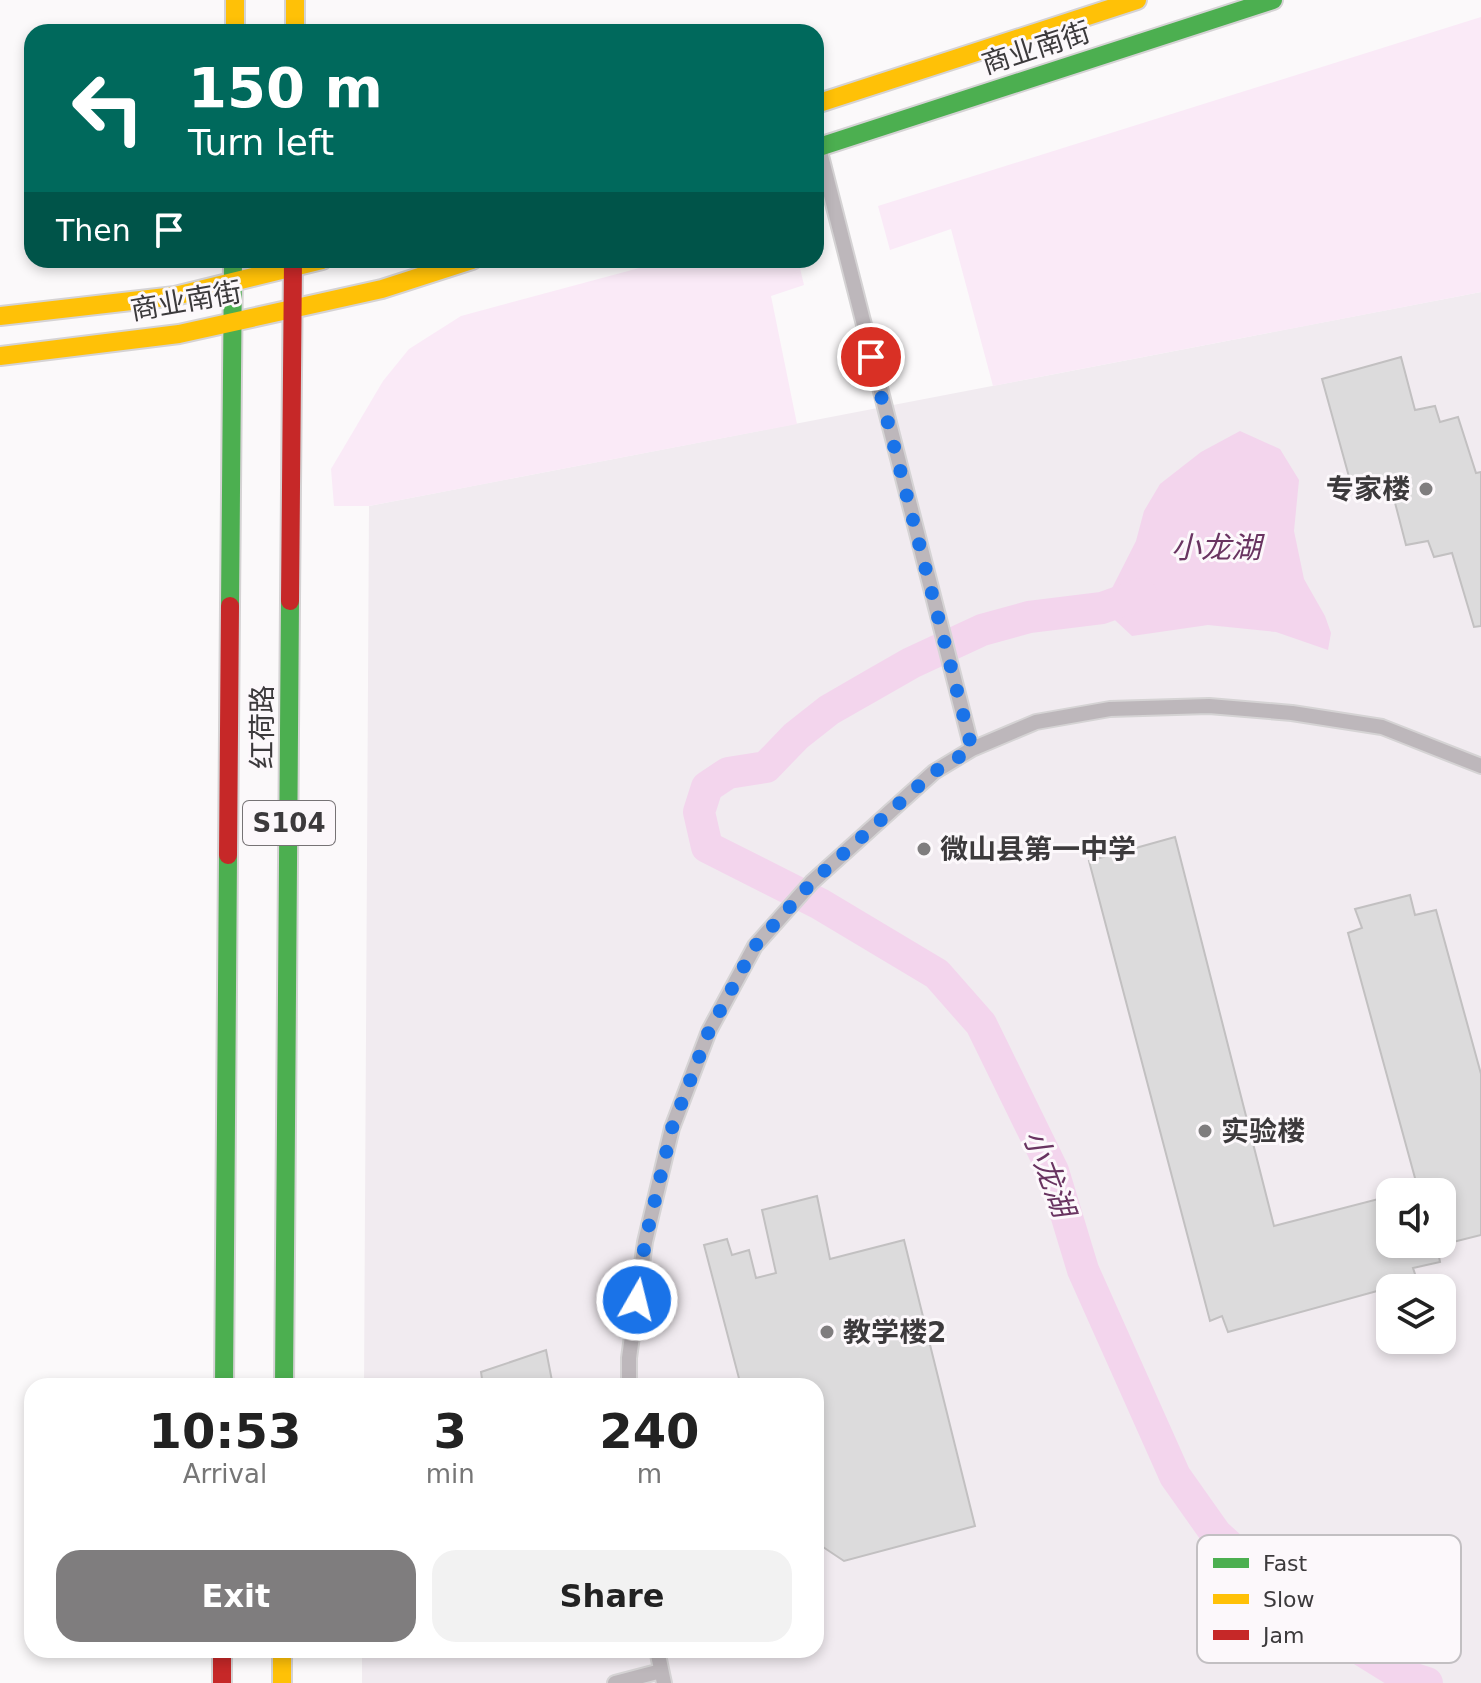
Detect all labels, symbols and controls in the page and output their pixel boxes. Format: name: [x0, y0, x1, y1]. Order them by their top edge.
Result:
street label: 商业南街: [978, 15, 1094, 81]
text: 150 m: [188, 55, 383, 120]
icon: left: [56, 56, 160, 160]
text: Turn left: [188, 122, 334, 163]
icon: arrive: [147, 208, 191, 252]
text: Then: [56, 213, 131, 248]
street label: 商业南街: [128, 275, 244, 327]
pin: [837, 323, 905, 391]
icon: arrive: [849, 335, 893, 379]
place label: 专家楼: [1326, 473, 1410, 506]
marker: 专家楼: [1417, 480, 1435, 498]
water label: 小龙湖: [1171, 530, 1265, 565]
street label: 红荷路: [246, 685, 279, 769]
road number: S104: [243, 801, 335, 845]
place label: 微山县第一中学: [940, 833, 1136, 866]
marker: 微山县第一中学: [915, 840, 933, 858]
place label: 实验楼: [1221, 1115, 1305, 1148]
marker: 实验楼: [1196, 1122, 1214, 1140]
water label: 小龙湖: [1017, 1125, 1083, 1225]
map controls: [1376, 1178, 1456, 1354]
button: sound: [1376, 1178, 1456, 1258]
position arrow: [595, 1258, 679, 1342]
button: layers: [1376, 1274, 1456, 1354]
place label: 教学楼2: [843, 1316, 946, 1349]
marker: 教学楼2: [818, 1323, 836, 1341]
text: 10:53: [148, 1403, 301, 1459]
text: 3: [434, 1403, 467, 1459]
text: 240: [599, 1403, 699, 1459]
text: Arrival: [183, 1459, 267, 1489]
text: min: [426, 1459, 475, 1489]
text: m: [637, 1459, 662, 1489]
legend: [1197, 1535, 1461, 1663]
button: Exit: [56, 1550, 416, 1642]
button: Share: [432, 1550, 792, 1642]
text: Fast: [1263, 1551, 1308, 1576]
text: Slow: [1263, 1587, 1315, 1612]
text: Jam: [1261, 1623, 1304, 1648]

